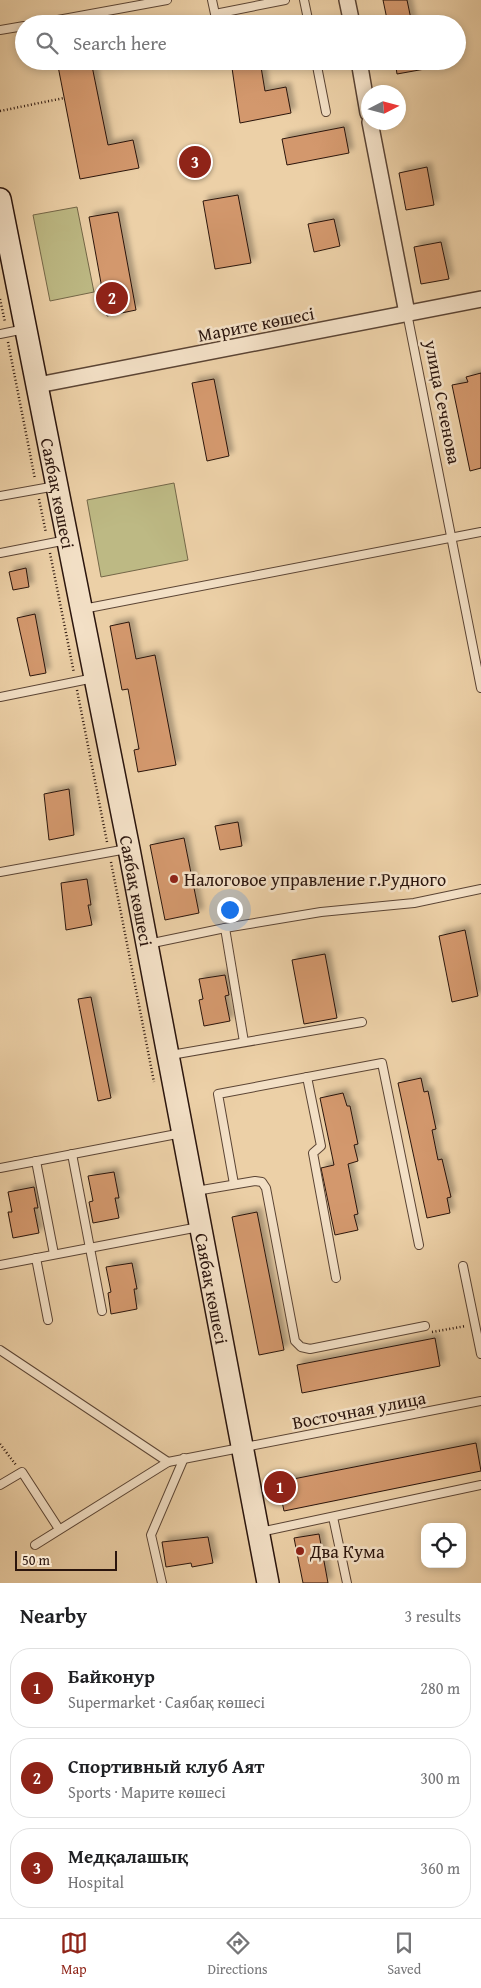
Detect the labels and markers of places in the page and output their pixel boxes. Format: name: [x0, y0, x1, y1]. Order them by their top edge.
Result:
pin: 3: [179, 143, 211, 181]
pin: 2: [96, 279, 128, 317]
place label: Налоговое управление г.Рудного: [184, 866, 446, 893]
marker: Налоговое управление г.Рудного: [168, 873, 180, 885]
pin: 1: [264, 1468, 296, 1506]
place label: Два Кума: [309, 1538, 385, 1565]
marker: Два Кума: [294, 1545, 306, 1557]

